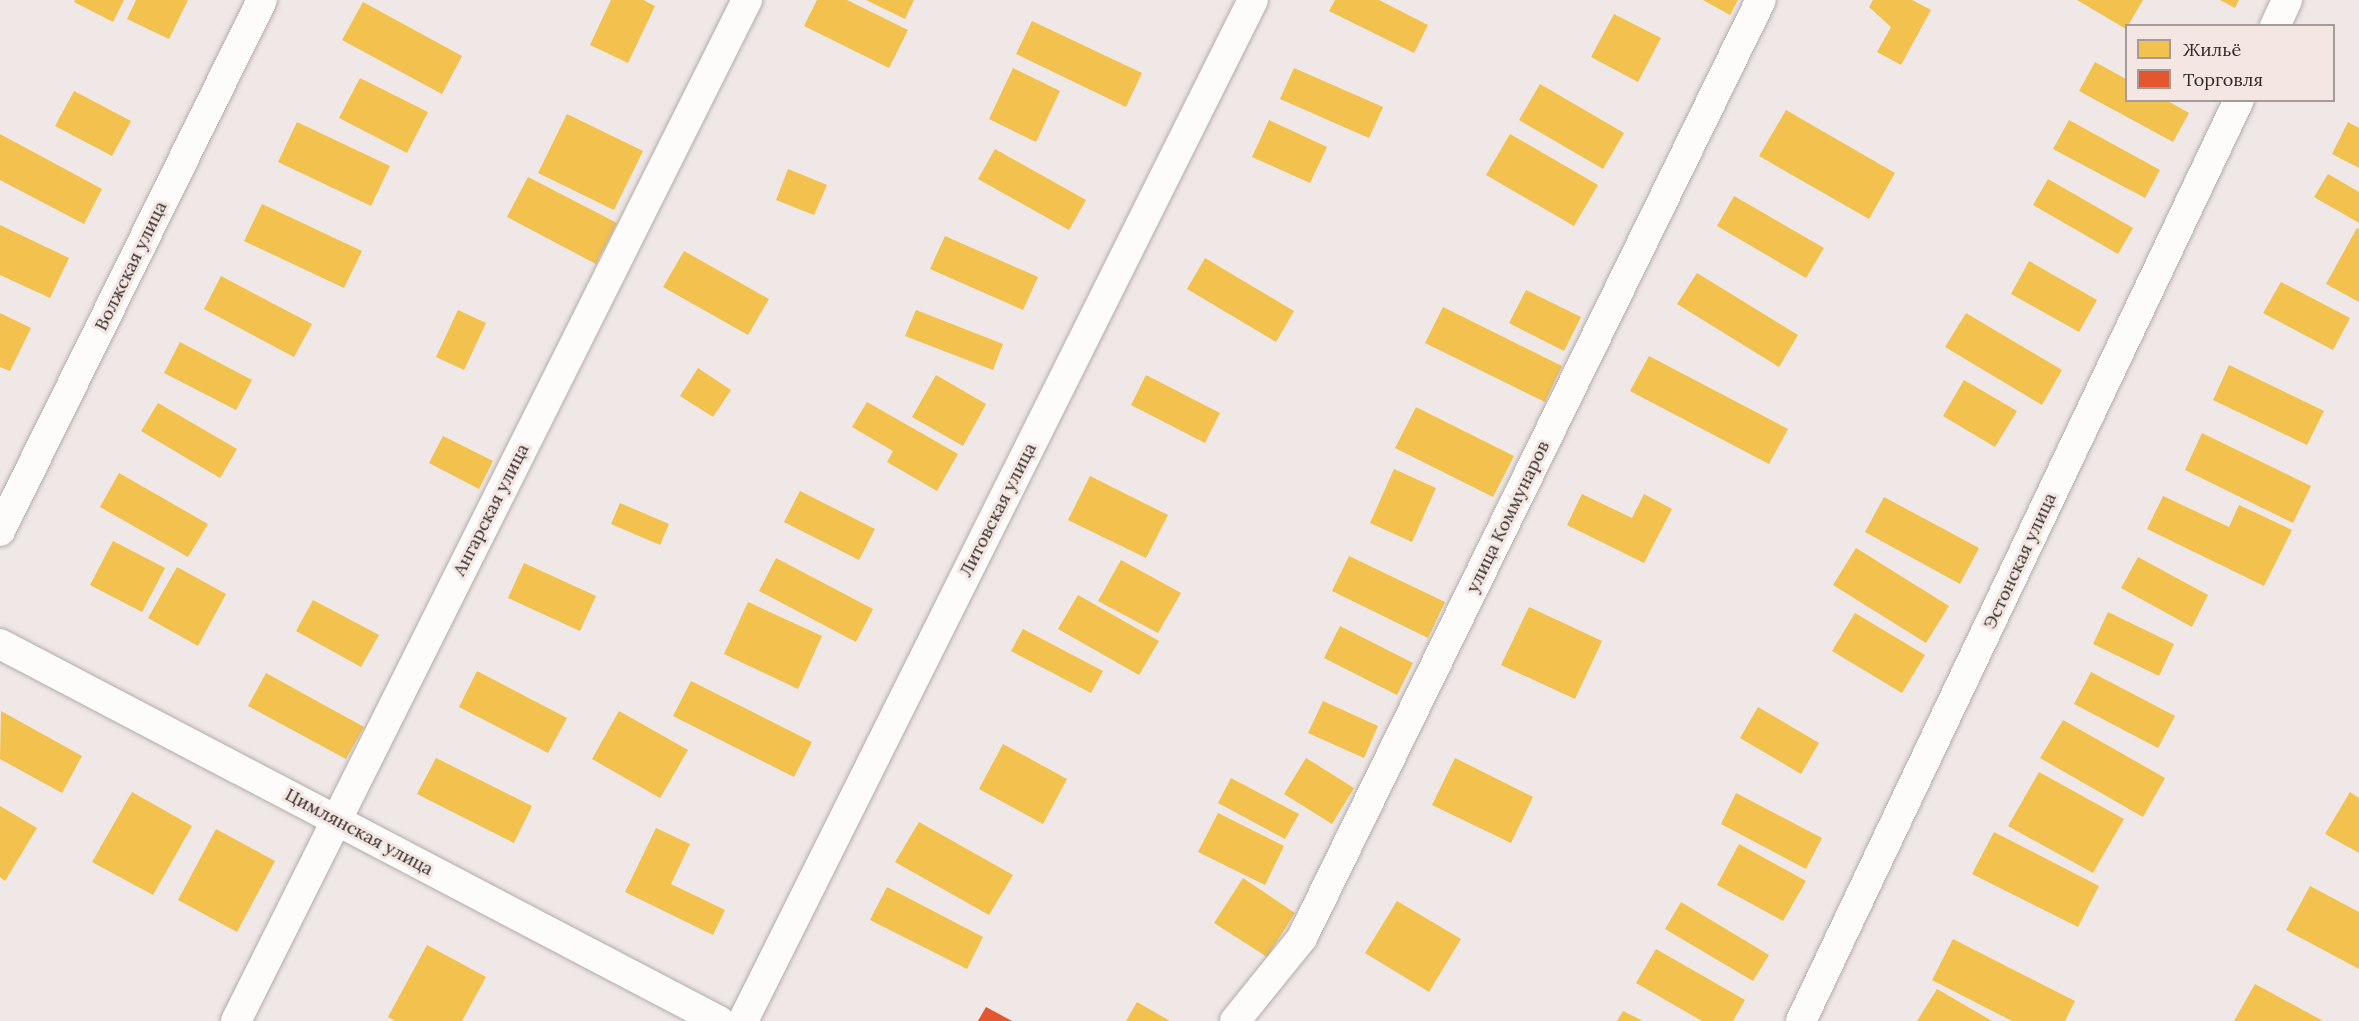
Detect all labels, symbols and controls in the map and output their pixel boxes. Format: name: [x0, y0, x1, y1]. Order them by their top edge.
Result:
legend: [2125, 24, 2335, 102]
text: Жильё: [2183, 38, 2241, 61]
text: Торговля: [2183, 68, 2263, 91]
street label: Волжская улица: [90, 198, 172, 334]
street label: улица Коммунаров: [1462, 438, 1554, 596]
street label: Литовская улица: [955, 439, 1041, 581]
street label: Ангарская улица: [448, 440, 534, 580]
street label: Эстонская улица: [1979, 490, 2061, 632]
street label: Цимлянская улица: [281, 784, 437, 880]

